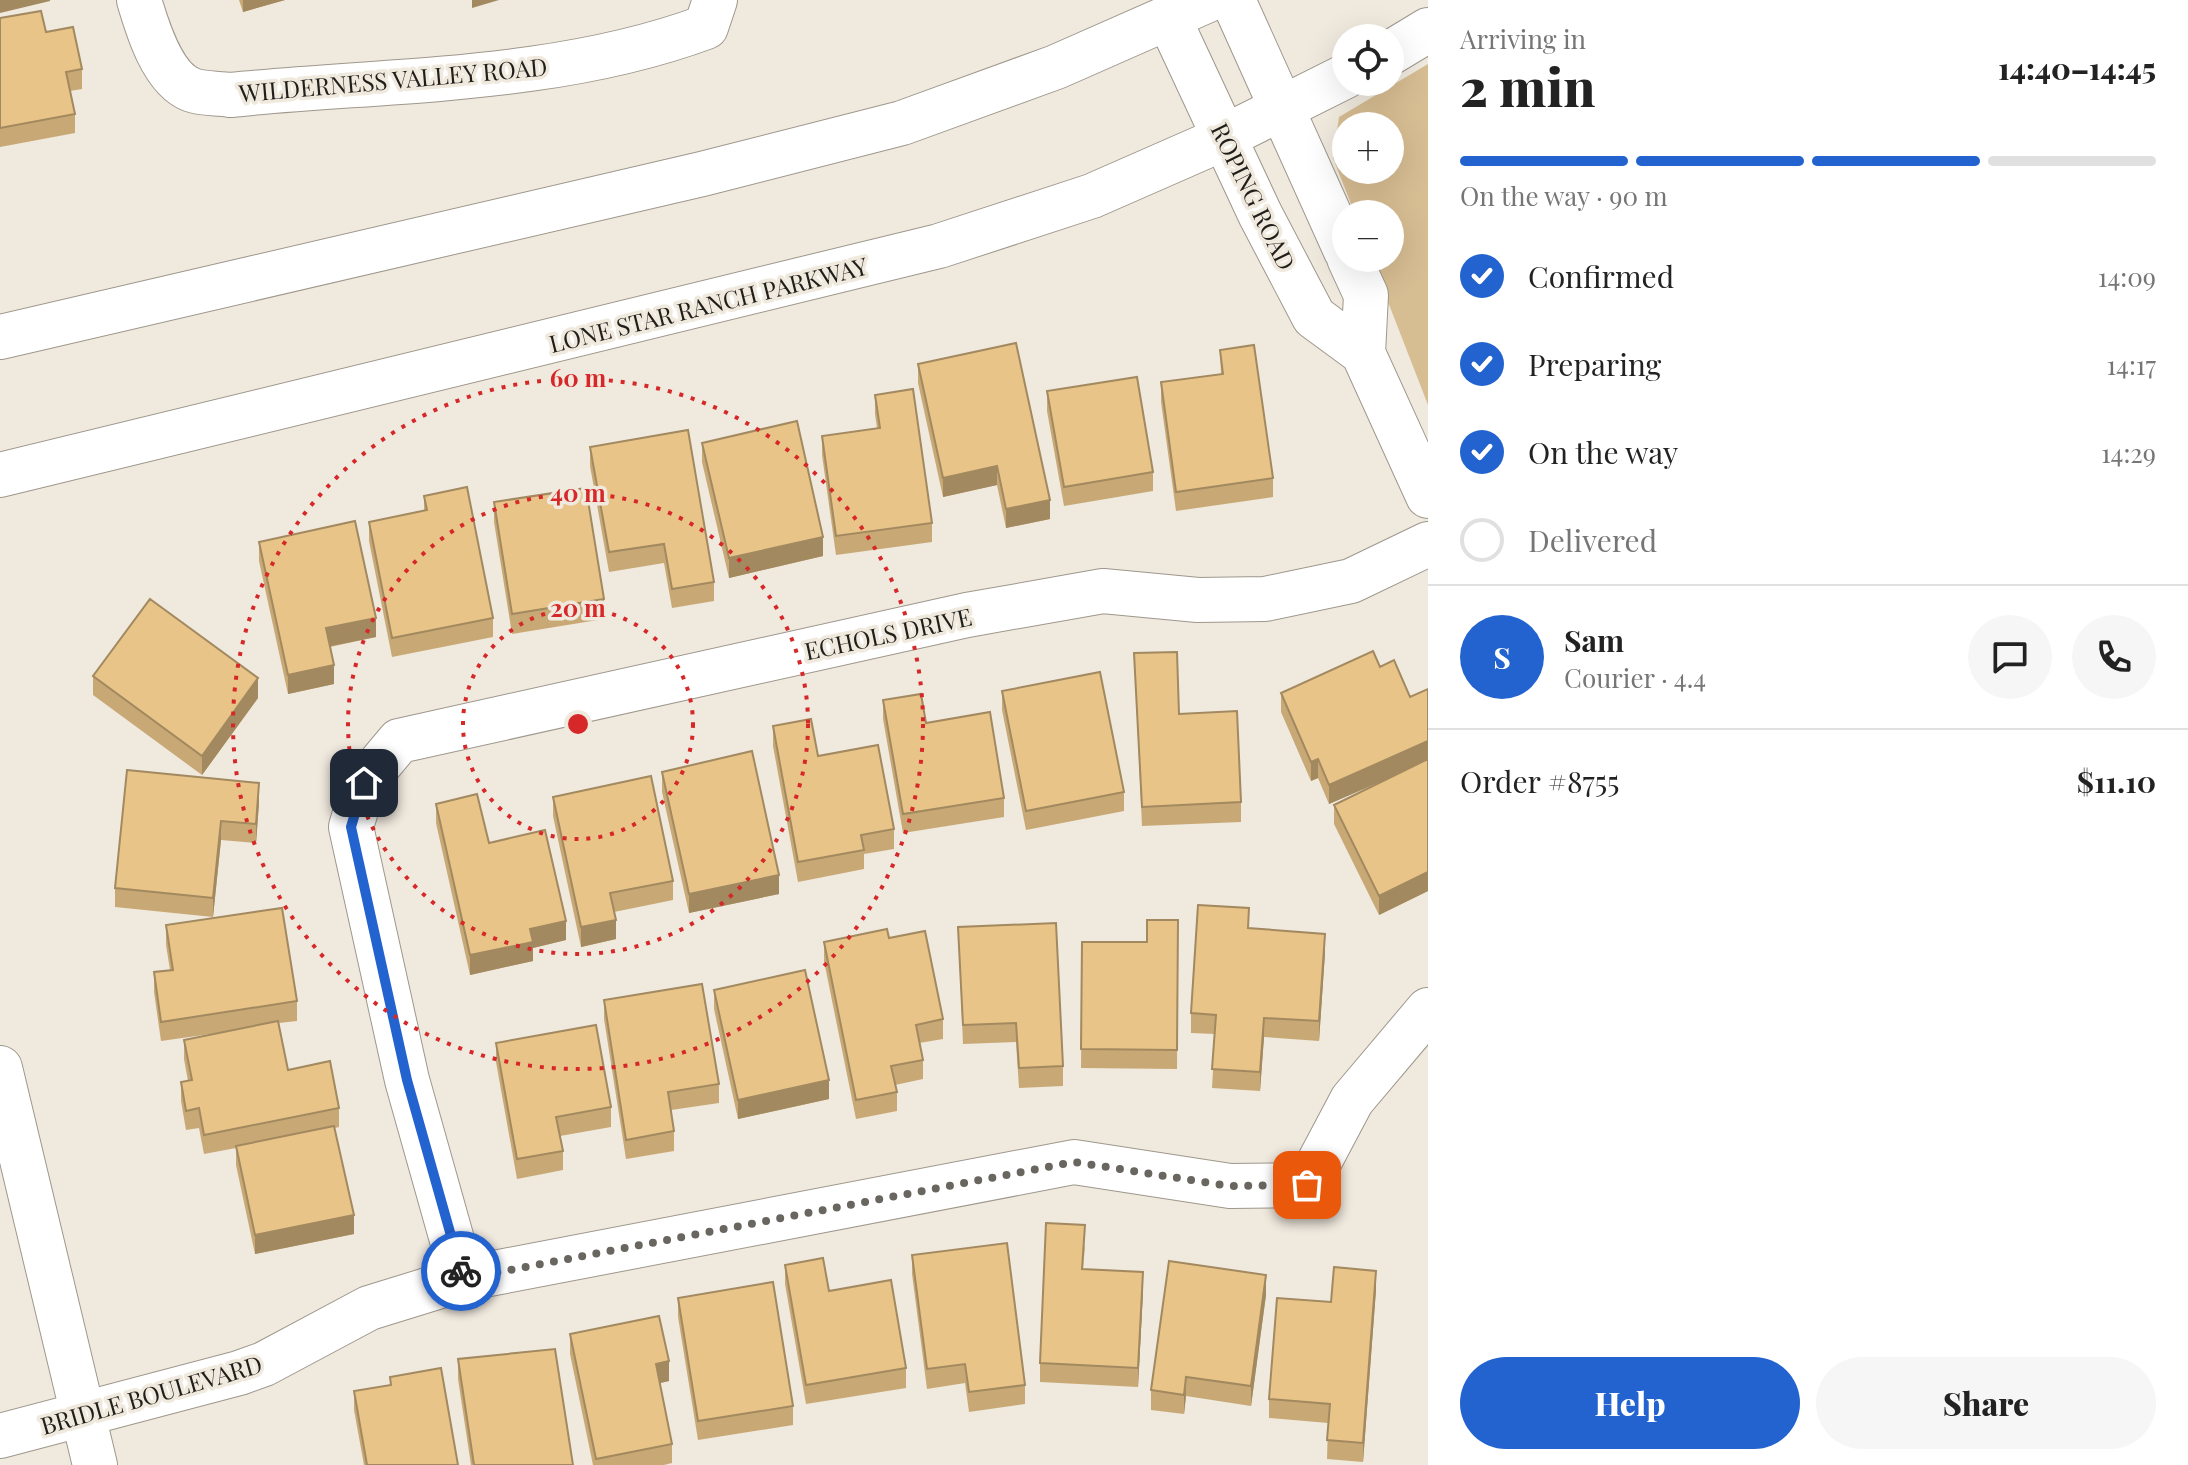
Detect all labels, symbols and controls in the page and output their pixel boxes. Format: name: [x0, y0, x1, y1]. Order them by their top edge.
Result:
text: Arriving in: [1460, 21, 1586, 56]
map controls: [1332, 24, 1404, 272]
button: locate: [1332, 24, 1404, 96]
text: 14:40–14:45: [1998, 48, 2156, 88]
street label: WILDERNESS VALLEY ROAD: [237, 50, 548, 109]
text: 2 min: [1460, 51, 1595, 120]
button: +: [1332, 112, 1404, 184]
street label: ROPING ROAD: [1205, 117, 1303, 275]
text: On the way · 90 m: [1460, 178, 1668, 213]
button: −: [1332, 200, 1404, 272]
street label: LONE STAR RANCH PARKWAY: [546, 249, 871, 359]
icon: check: [1460, 254, 1504, 298]
text: Confirmed: [1528, 256, 1674, 296]
text: 14:09: [2098, 259, 2156, 294]
icon: check: [1460, 342, 1504, 386]
text: Preparing: [1528, 344, 1661, 384]
text: 14:17: [2106, 347, 2156, 382]
text: 60 m: [550, 361, 606, 393]
icon: check: [1460, 430, 1504, 474]
text: On the way: [1528, 432, 1678, 472]
text: 14:29: [2101, 435, 2156, 470]
text: 40 m: [550, 476, 606, 508]
text: Delivered: [1528, 520, 1657, 560]
text: 20 m: [550, 591, 606, 623]
street label: ECHOLS DRIVE: [801, 600, 975, 666]
button: chat: [1968, 615, 2052, 699]
button: phone: [2072, 615, 2156, 699]
text: Sam: [1564, 620, 1624, 660]
text: S: [1493, 637, 1511, 677]
text: Courier · 4.4: [1564, 660, 1706, 695]
centre of rings: [564, 710, 592, 738]
pin: [330, 749, 398, 817]
icon: home: [342, 761, 386, 805]
text: Order #8755: [1460, 761, 1620, 801]
text: $11.10: [2077, 761, 2156, 801]
pin: [1273, 1151, 1341, 1219]
icon: bag: [1285, 1163, 1329, 1207]
courier: [421, 1231, 501, 1311]
icon: bike: [439, 1249, 483, 1293]
street label: BRIDLE BOULEVARD: [36, 1347, 266, 1441]
button: Help: [1460, 1357, 1800, 1449]
button: Share: [1816, 1357, 2156, 1449]

